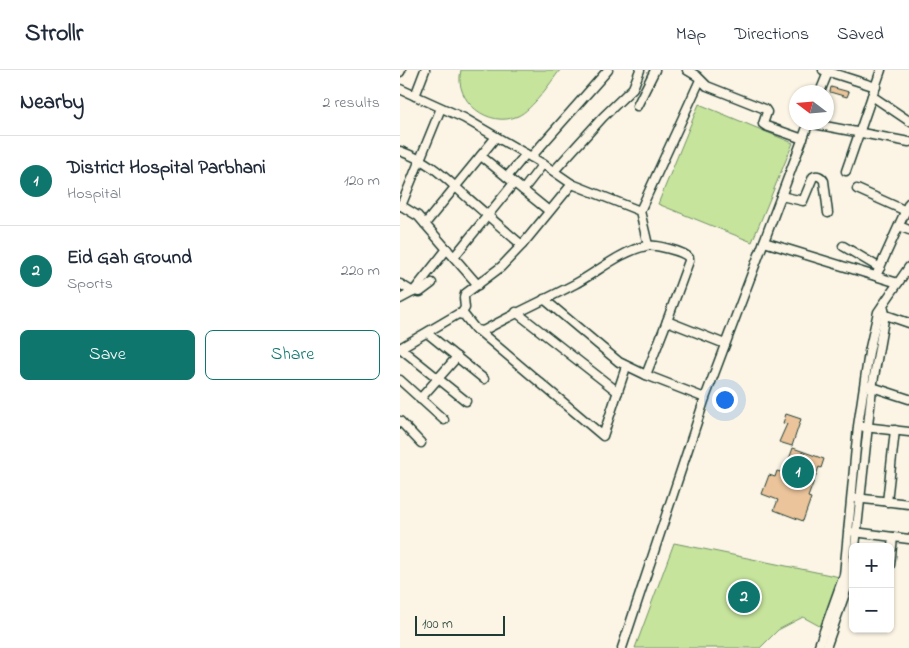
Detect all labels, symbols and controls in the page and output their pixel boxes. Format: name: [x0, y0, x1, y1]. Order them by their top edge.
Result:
text: Strollr: [25, 17, 83, 52]
text: Map: [676, 22, 706, 48]
text: Directions: [734, 22, 809, 48]
text: Saved: [837, 22, 884, 48]
north arrow: [789, 85, 834, 130]
text: Nearby: [20, 88, 84, 118]
text: 2 results: [322, 91, 380, 115]
text: District Hospital Parbhani: [67, 155, 266, 182]
text: 1: [33, 169, 39, 193]
text: 120 m: [344, 169, 380, 193]
text: Hospital: [67, 182, 121, 206]
text: Eid Gah Ground: [67, 245, 192, 272]
text: 2: [32, 259, 40, 283]
text: 220 m: [341, 259, 380, 283]
text: Sports: [67, 272, 113, 296]
button: Save: [20, 330, 195, 380]
button: Share: [205, 330, 380, 380]
your location: [712, 387, 738, 413]
pin: 1: [782, 453, 814, 491]
map controls: [849, 543, 894, 633]
button: +: [849, 543, 894, 588]
pin: 2: [728, 578, 760, 616]
button: −: [849, 588, 894, 633]
scale bar: [415, 613, 505, 636]
text: 100 m: [422, 614, 453, 635]

